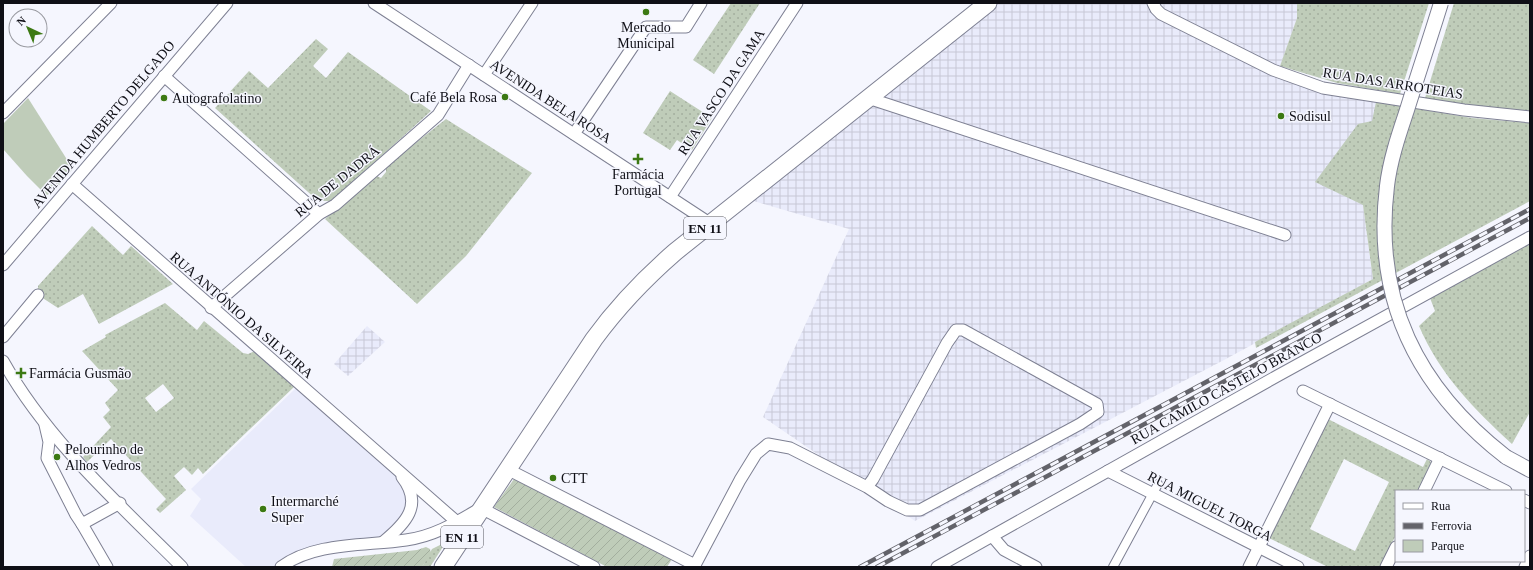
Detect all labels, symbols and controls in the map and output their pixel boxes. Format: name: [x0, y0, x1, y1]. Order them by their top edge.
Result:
marker: Mercado Municipal: [641, 7, 651, 17]
north arrow: [8, 8, 48, 48]
text: N: [14, 14, 28, 28]
place label: Mercado Municipal: [617, 20, 675, 51]
street label: RUA VASCO DA GAMA: [675, 26, 768, 158]
street label: AVENIDA HUMBERTO DELGADO: [29, 38, 178, 211]
street label: AVENIDA BELA ROSA: [487, 57, 615, 147]
street label: RUA DAS ARROTEIAS: [1322, 65, 1464, 102]
place label: Café Bela Rosa: [410, 90, 498, 105]
place label: Autografolatino: [172, 91, 261, 106]
marker: Café Bela Rosa: [500, 92, 510, 102]
marker: Autografolatino: [159, 93, 169, 103]
place label: Sodisul: [1289, 109, 1331, 124]
marker: Sodisul: [1276, 111, 1286, 121]
street label: RUA DE DADRÁ: [291, 141, 383, 220]
marker: Farmácia Portugal: [633, 154, 643, 164]
place label: Farmácia Portugal: [612, 167, 665, 198]
road number: EN 11: [684, 217, 726, 239]
street label: RUA ANTÓNIO DA SILVEIRA: [167, 249, 317, 382]
street label: RUA CAMILO CASTELO BRANCO: [1128, 330, 1324, 447]
place label: Farmácia Gusmão: [29, 366, 131, 381]
marker: Farmácia Gusmão: [16, 368, 26, 378]
place label: Pelourinho de Alhos Vedros: [65, 442, 143, 473]
marker: Pelourinho de Alhos Vedros: [52, 452, 62, 462]
street label: RUA MIGUEL TORGA: [1145, 469, 1275, 545]
place label: CTT: [561, 471, 588, 486]
marker: CTT: [548, 473, 558, 483]
legend: [1395, 490, 1525, 562]
place label: Intermarché Super: [271, 494, 339, 525]
text: Rua: [1431, 499, 1451, 513]
marker: Intermarché Super: [258, 504, 268, 514]
text: Ferrovia: [1431, 519, 1472, 533]
road number: EN 11: [441, 526, 483, 548]
text: Parque: [1431, 539, 1464, 553]

